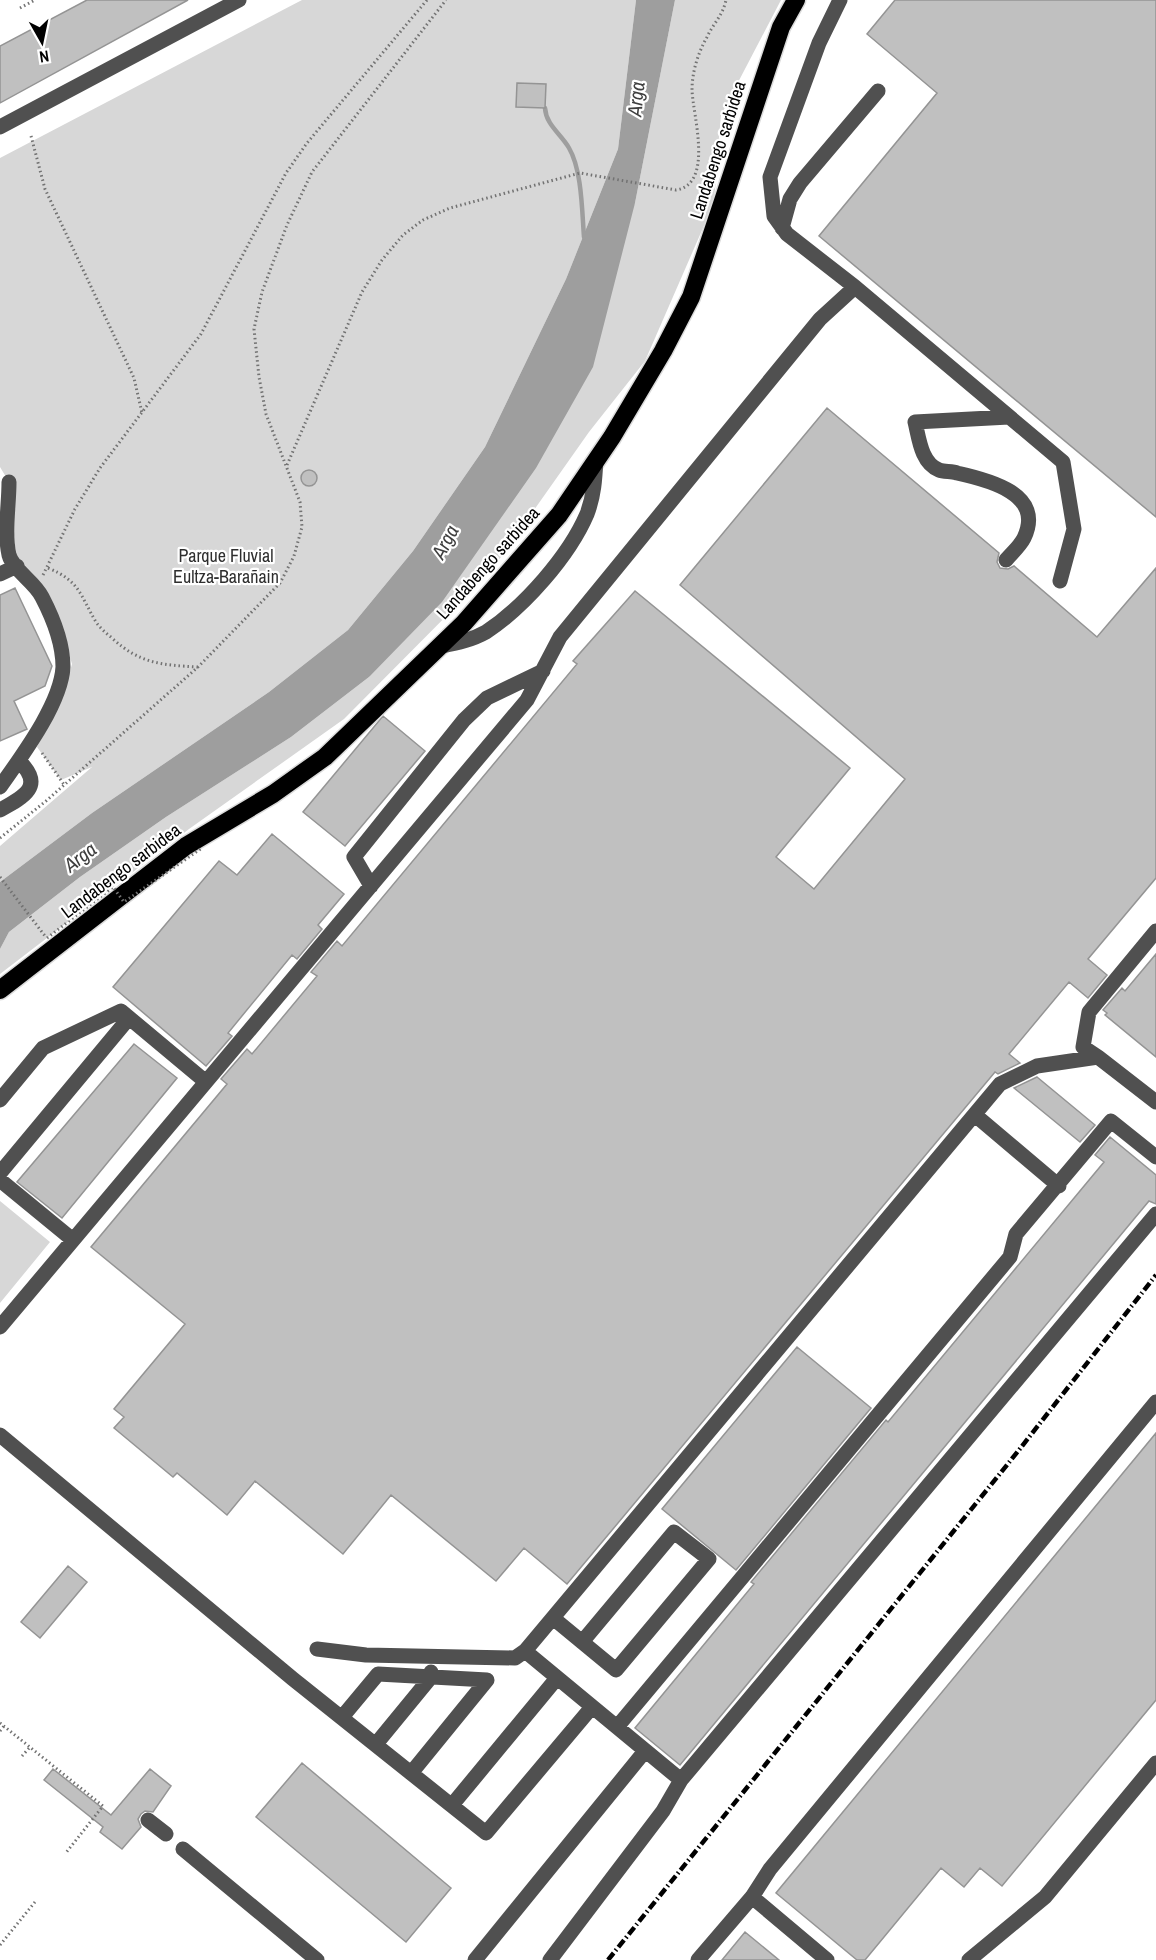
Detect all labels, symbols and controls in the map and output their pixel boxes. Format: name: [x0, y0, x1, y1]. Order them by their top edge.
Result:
north arrow: [12, 12, 72, 72]
text: N: [38, 45, 51, 68]
street label: Landabengo sarbidea: [683, 78, 752, 222]
water label: Arga: [620, 80, 651, 119]
street label: Landabengo sarbidea: [430, 501, 545, 624]
water label: Arga: [424, 520, 465, 564]
park label: Parque Fluvial Eultza-Barañain: [173, 543, 279, 589]
street label: Landabengo sarbidea: [56, 817, 186, 924]
water label: Arga: [57, 835, 102, 878]

